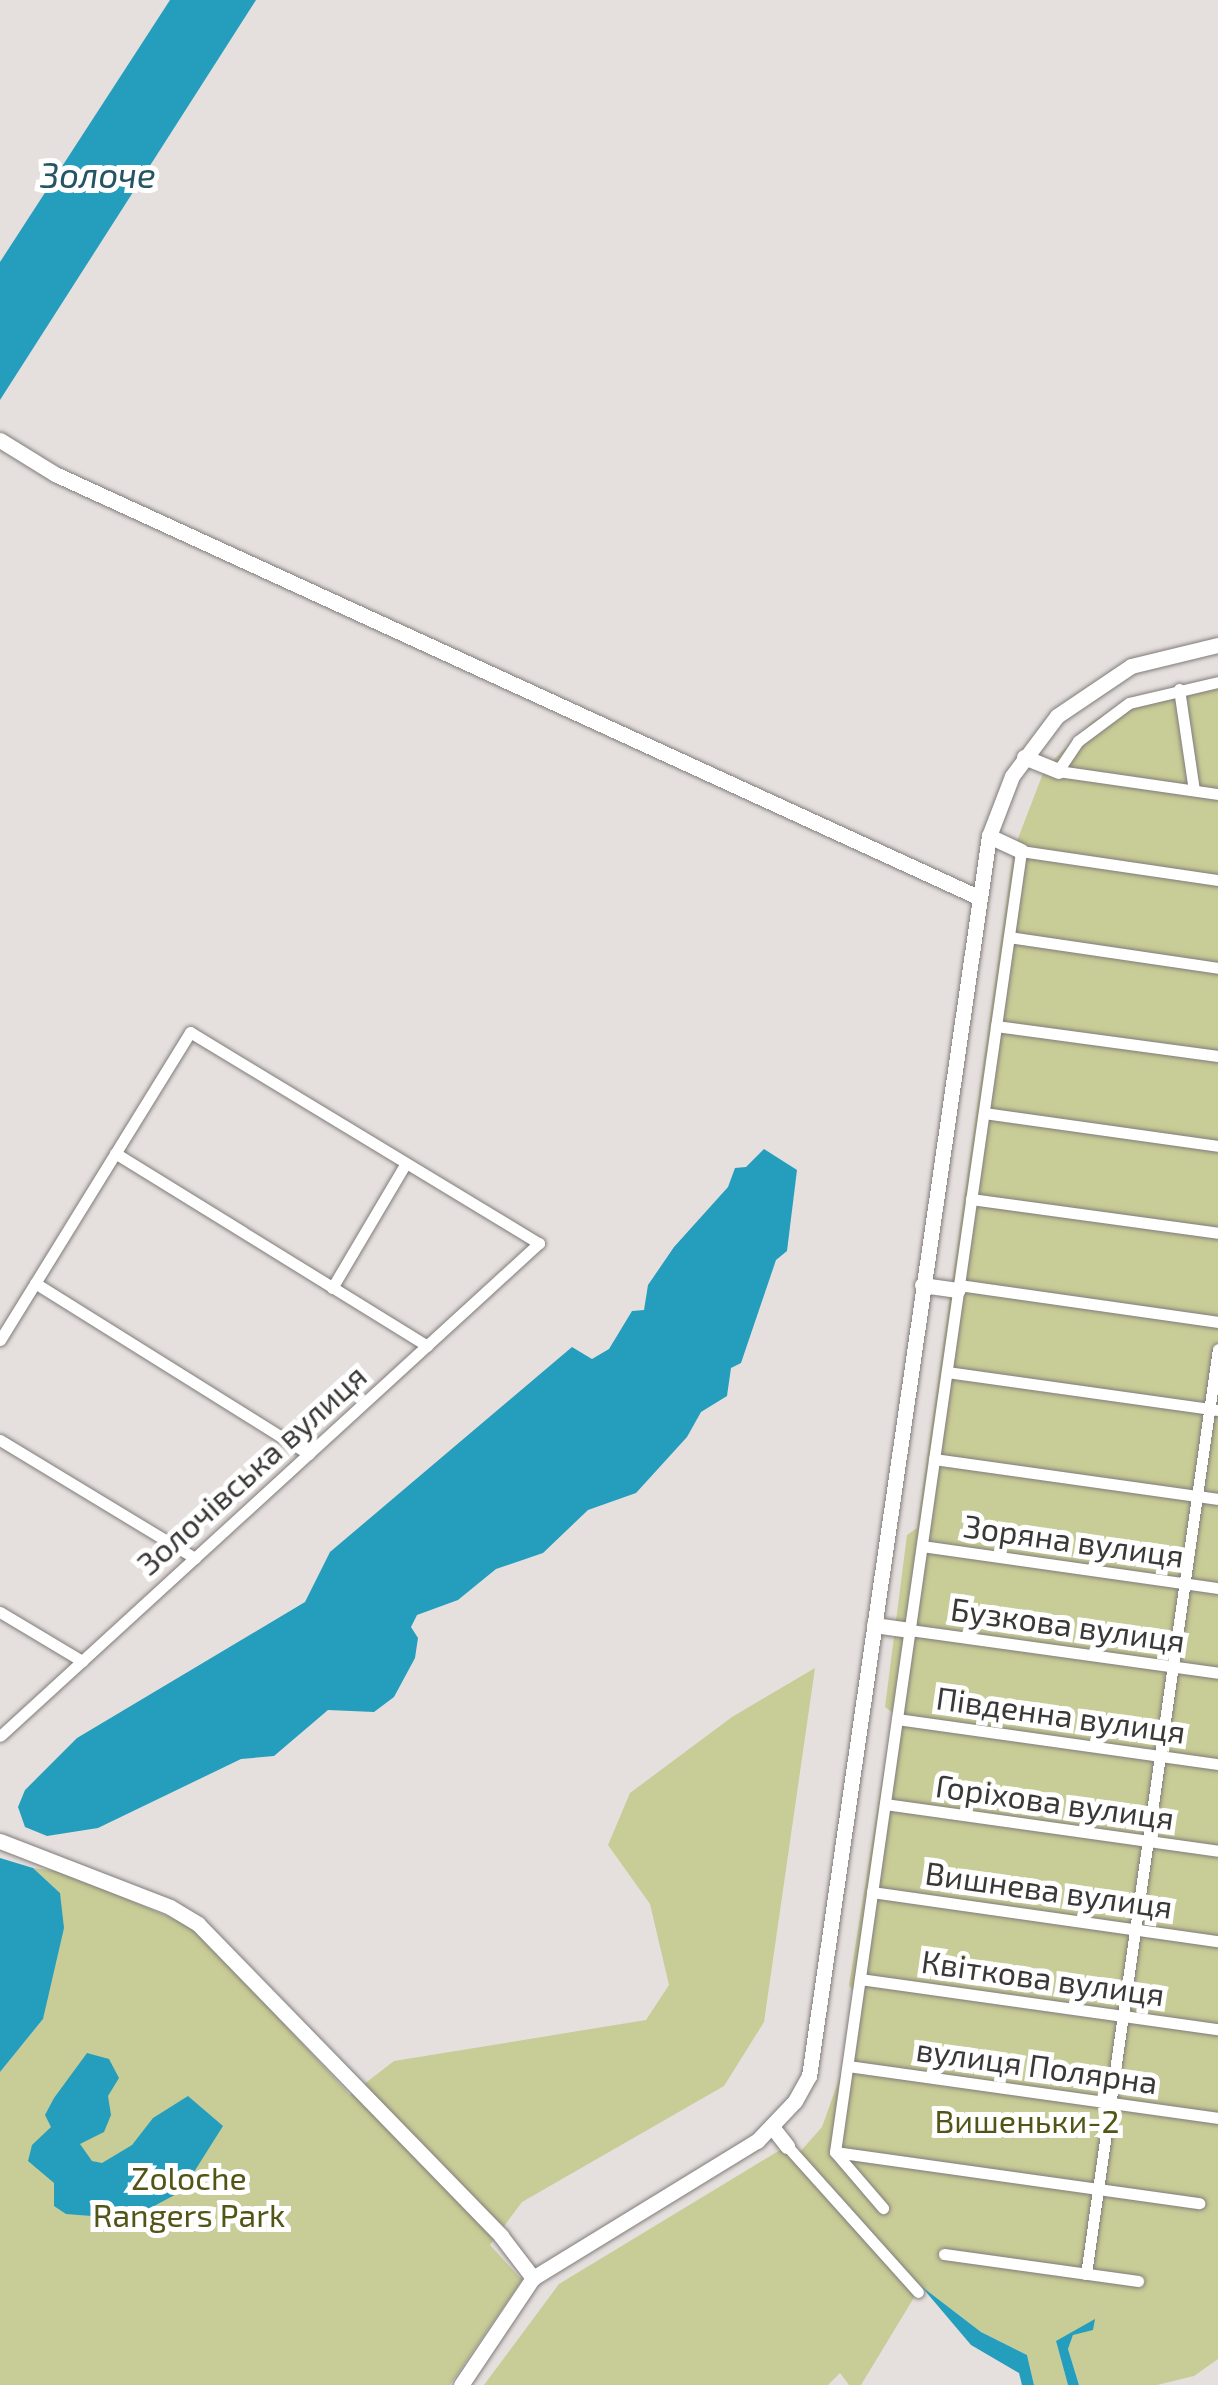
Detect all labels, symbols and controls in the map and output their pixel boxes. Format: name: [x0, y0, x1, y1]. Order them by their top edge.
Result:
water label: Золоче: [40, 153, 156, 195]
street label: Золочівська вулиця: [128, 1356, 374, 1582]
street label: Зоряна вулиця: [961, 1506, 1187, 1574]
street label: Бузкова вулиця: [948, 1589, 1188, 1659]
street label: Південна вулиця: [934, 1677, 1188, 1751]
street label: Горіхова вулиця: [933, 1765, 1177, 1837]
street label: Вишнева вулиця: [923, 1853, 1175, 1925]
street label: Квіткова вулиця: [919, 1941, 1167, 2013]
street label: вулиця Полярна: [914, 2029, 1160, 2101]
park label: Вишеньки-2: [934, 2101, 1120, 2139]
park label: Zoloche Rangers Park: [93, 2159, 285, 2234]

